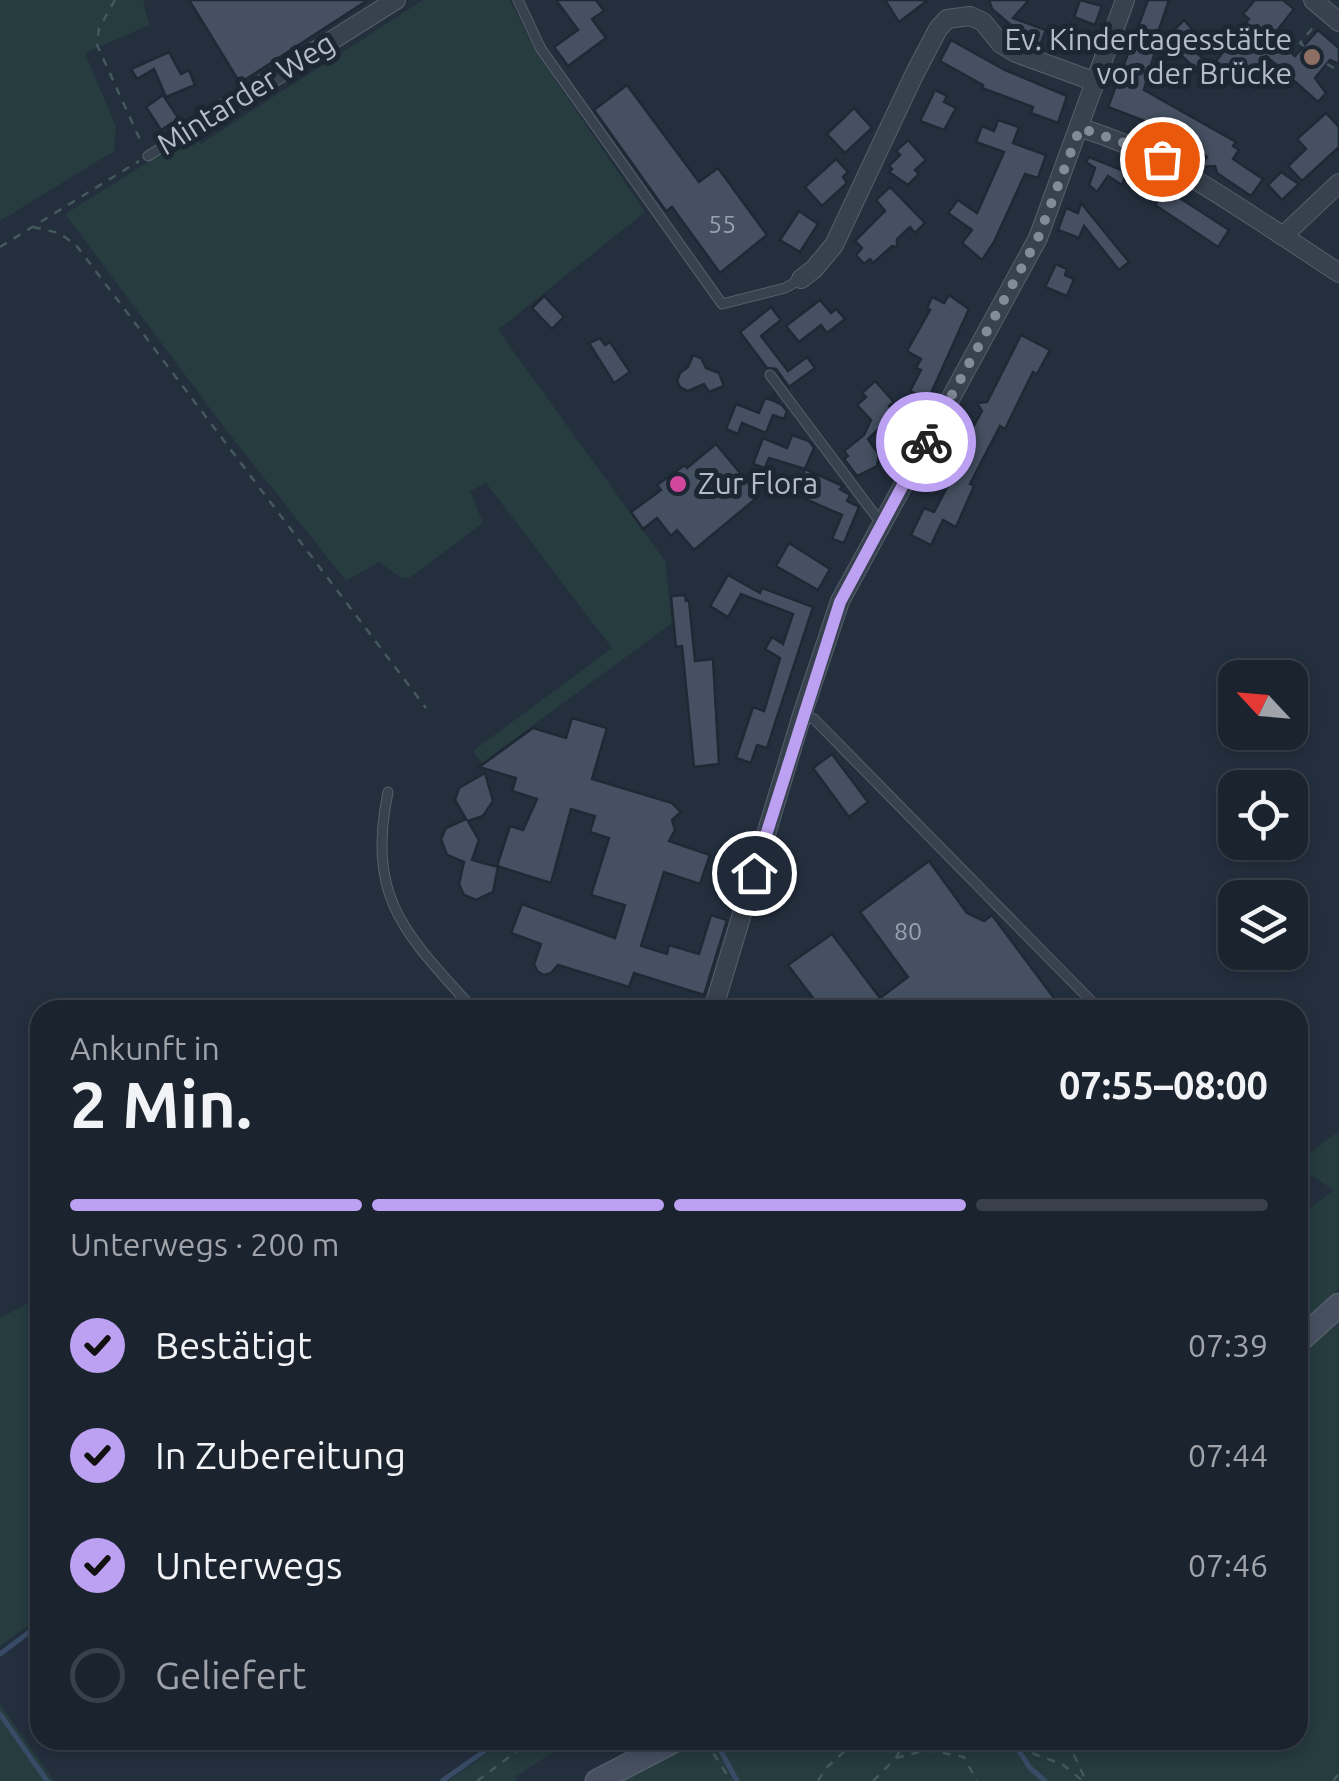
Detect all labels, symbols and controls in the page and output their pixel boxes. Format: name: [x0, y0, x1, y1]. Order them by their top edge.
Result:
place label: Ev. Kindertagesstätte vor der Brücke: [1004, 22, 1292, 90]
street label: Mintarder Weg: [151, 25, 340, 161]
marker: Ev. Kindertagesstätte vor der Brücke: [1301, 46, 1323, 68]
pin: [1120, 117, 1205, 202]
icon: bag: [1135, 132, 1190, 187]
house number: 55: [708, 210, 736, 238]
courier: [876, 392, 976, 492]
icon: bike: [899, 415, 954, 470]
place label: Zur Flora: [698, 466, 818, 500]
marker: Zur Flora: [667, 473, 689, 495]
north arrow: [1218, 660, 1308, 750]
map controls: [1218, 660, 1308, 970]
button: locate: [1218, 770, 1308, 860]
pin: [712, 831, 797, 916]
icon: home: [727, 846, 782, 901]
button: layers: [1218, 880, 1308, 970]
house number: 80: [894, 917, 922, 945]
text: Ankunft in: [70, 1030, 220, 1066]
text: 07:55–08:00: [1059, 1064, 1268, 1106]
text: 2 Min.: [70, 1067, 252, 1140]
text: Unterwegs · 200 m: [70, 1226, 339, 1262]
icon: check: [70, 1318, 125, 1373]
text: Bestätigt: [155, 1324, 312, 1366]
text: 07:39: [1188, 1327, 1268, 1363]
icon: check: [70, 1428, 125, 1483]
text: In Zubereitung: [155, 1434, 406, 1476]
text: 07:44: [1188, 1437, 1268, 1473]
icon: check: [70, 1538, 125, 1593]
text: Unterwegs: [155, 1544, 342, 1586]
text: 07:46: [1188, 1547, 1268, 1583]
text: Geliefert: [155, 1654, 306, 1696]

